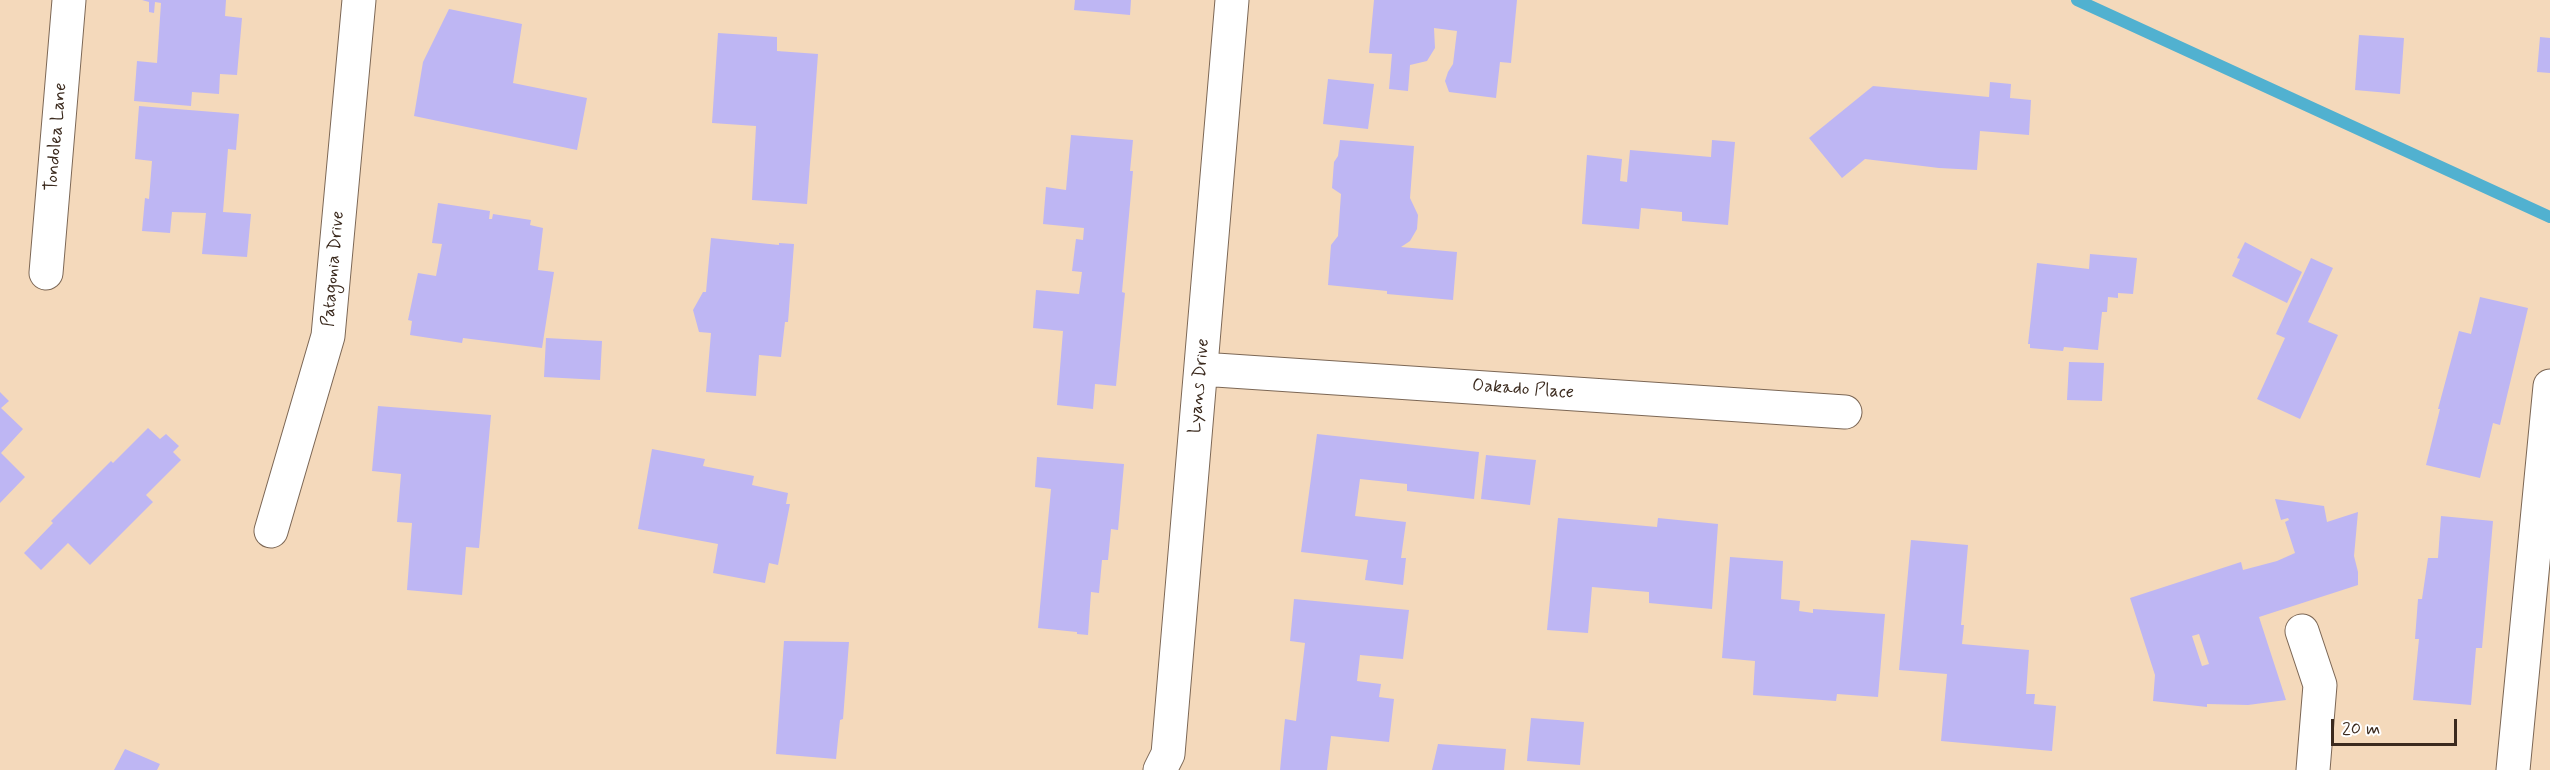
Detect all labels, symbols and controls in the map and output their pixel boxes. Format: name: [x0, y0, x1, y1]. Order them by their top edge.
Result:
street label: Tondolea Lane: [41, 82, 73, 192]
street label: Patagonia Drive: [318, 210, 350, 328]
street label: Lyans Drive: [1185, 338, 1215, 434]
street label: Oakado Place: [1471, 376, 1575, 404]
scale bar: [2334, 707, 2460, 745]
text: 20 m: [2342, 717, 2380, 741]

